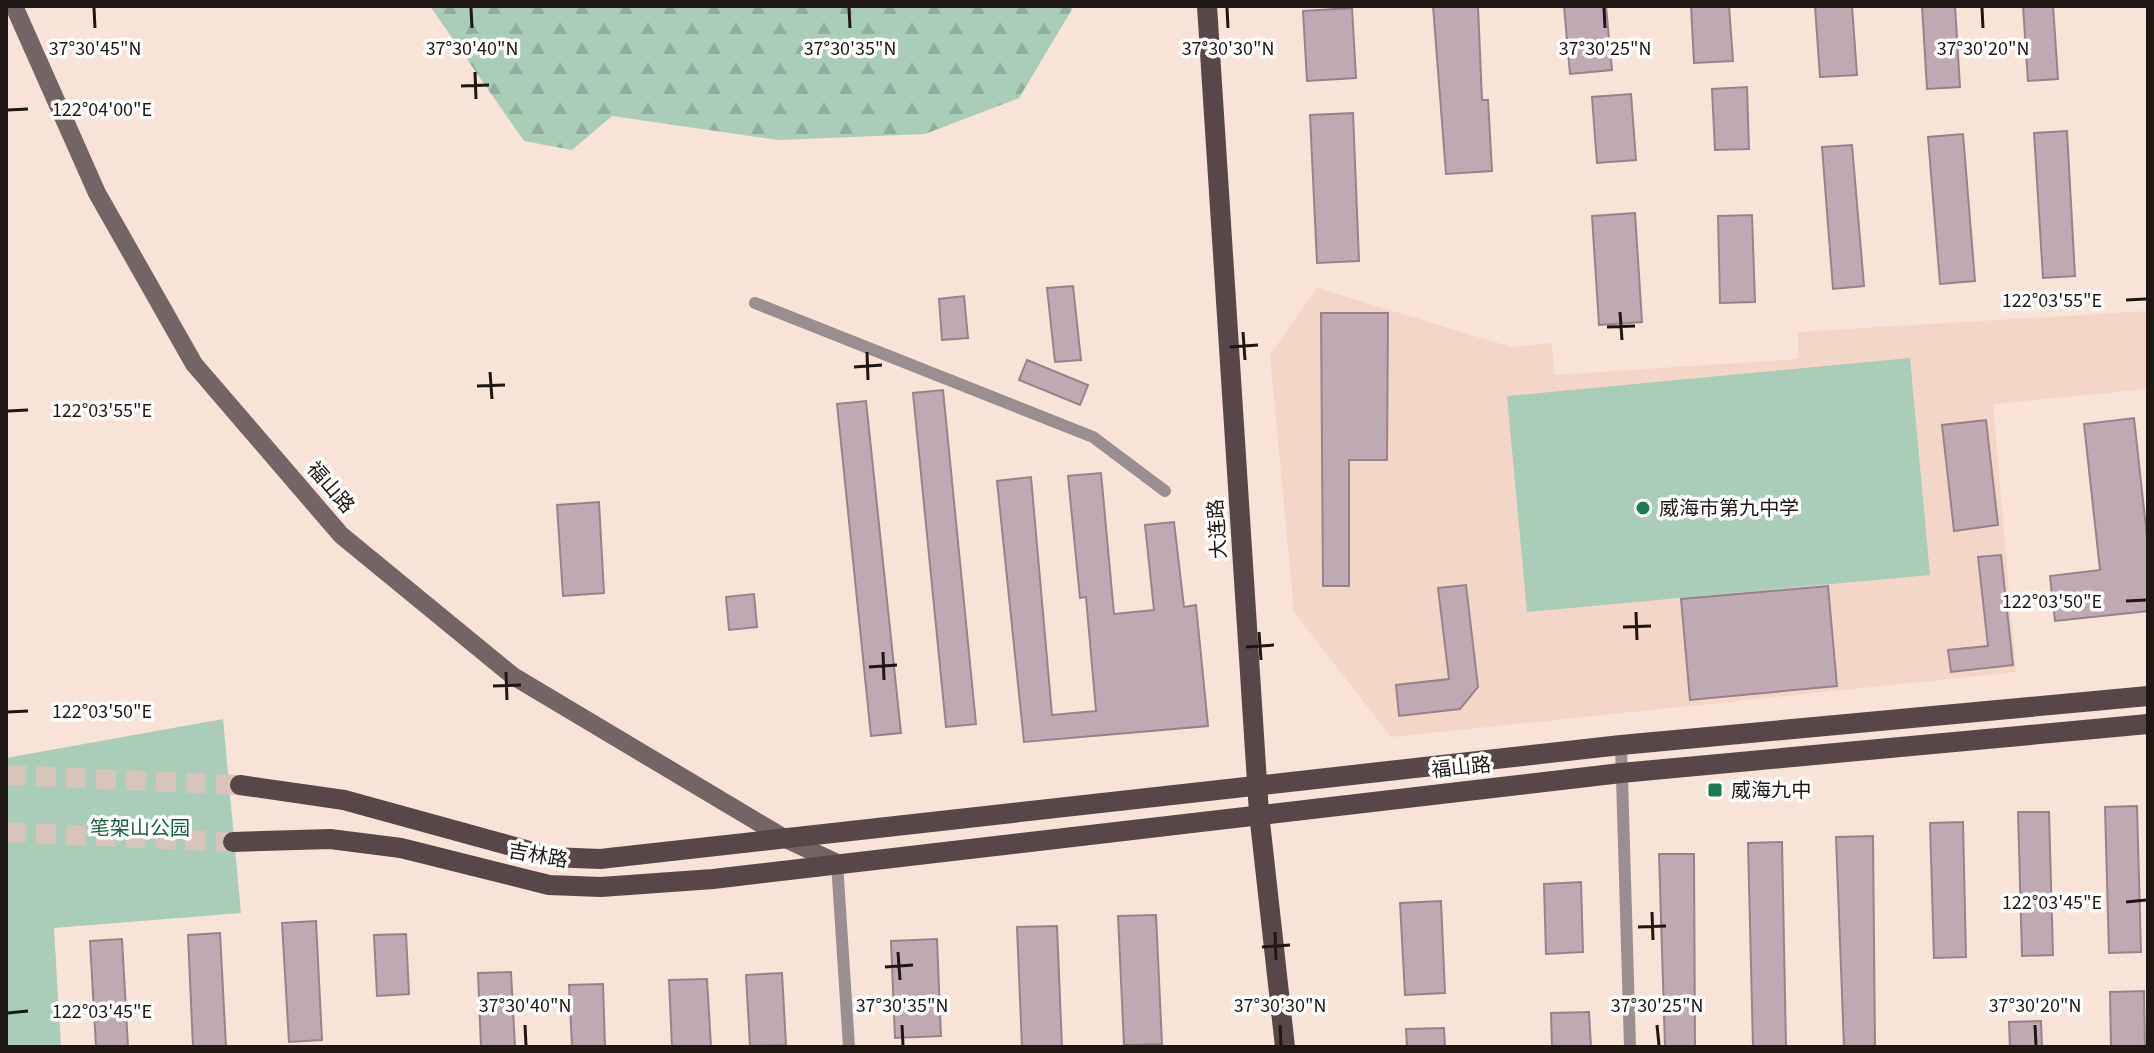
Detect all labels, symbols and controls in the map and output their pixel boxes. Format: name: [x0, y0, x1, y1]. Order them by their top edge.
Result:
text: 37°30'45"N: [49, 35, 141, 63]
text: 37°30'40"N: [426, 35, 518, 63]
text: 37°30'35"N: [804, 35, 896, 63]
text: 37°30'30"N: [1182, 35, 1274, 63]
text: 37°30'25"N: [1559, 35, 1651, 63]
text: 37°30'20"N: [1937, 35, 2029, 63]
text: 122°04'00"E: [52, 96, 152, 124]
text: 122°03'55"E: [2002, 287, 2102, 315]
text: 122°03'55"E: [52, 397, 152, 425]
street label: 福山路: [300, 456, 360, 519]
place label: 威海市第九中学: [1659, 495, 1799, 523]
street label: 大连路: [1202, 498, 1234, 560]
marker: 威海市第九中学: [1634, 499, 1652, 517]
text: 122°03'50"E: [2002, 588, 2102, 616]
text: 122°03'50"E: [52, 698, 152, 726]
street label: 福山路: [1430, 751, 1492, 785]
place label: 威海九中: [1731, 777, 1811, 805]
marker: 威海九中: [1706, 781, 1724, 799]
park label: 笔架山公园: [90, 815, 190, 843]
street label: 吉林路: [506, 837, 570, 875]
text: 122°03'45"E: [2002, 889, 2102, 917]
text: 37°30'40"N: [479, 992, 571, 1020]
text: 37°30'35"N: [856, 992, 948, 1020]
text: 37°30'30"N: [1234, 992, 1326, 1020]
text: 37°30'25"N: [1611, 992, 1703, 1020]
text: 37°30'20"N: [1989, 992, 2081, 1020]
text: 122°03'45"E: [52, 998, 152, 1026]

